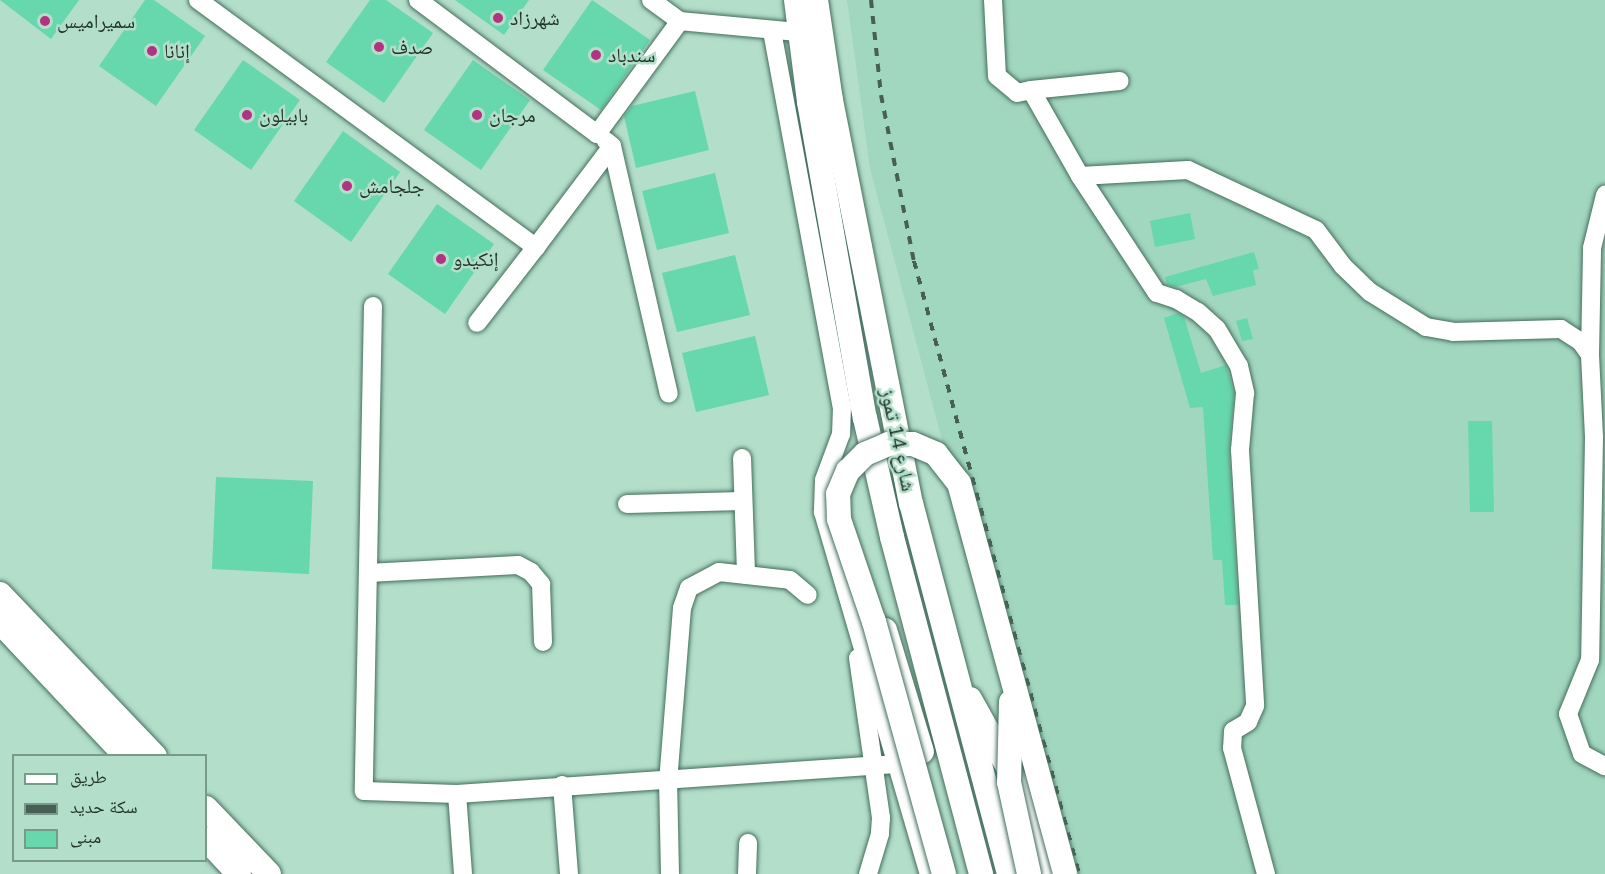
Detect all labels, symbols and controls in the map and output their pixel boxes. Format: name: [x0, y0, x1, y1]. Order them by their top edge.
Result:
place label: شهرزاد: [510, 6, 560, 30]
place label: سميراميس: [57, 9, 135, 33]
marker: شهرزاد: [491, 11, 505, 25]
marker: سميراميس: [38, 14, 52, 28]
place label: صدف: [391, 35, 433, 59]
place label: إنانا: [164, 39, 190, 63]
marker: صدف: [372, 40, 386, 54]
place label: سندباد: [608, 43, 655, 67]
marker: إنانا: [145, 44, 159, 58]
marker: سندباد: [589, 48, 603, 62]
place label: بابيلون: [259, 103, 308, 127]
place label: مرجان: [489, 103, 536, 127]
marker: بابيلون: [240, 108, 254, 122]
marker: مرجان: [470, 108, 484, 122]
place label: جلجامش: [359, 174, 424, 198]
marker: جلجامش: [340, 179, 354, 193]
place label: إنكيدو: [453, 247, 498, 271]
marker: إنكيدو: [434, 252, 448, 266]
street label: شارع 14 تموز: [875, 386, 921, 494]
legend: [12, 754, 207, 862]
text: طريق: [70, 765, 107, 789]
text: سكة حديد: [70, 795, 138, 819]
text: مبنى: [70, 825, 101, 849]

